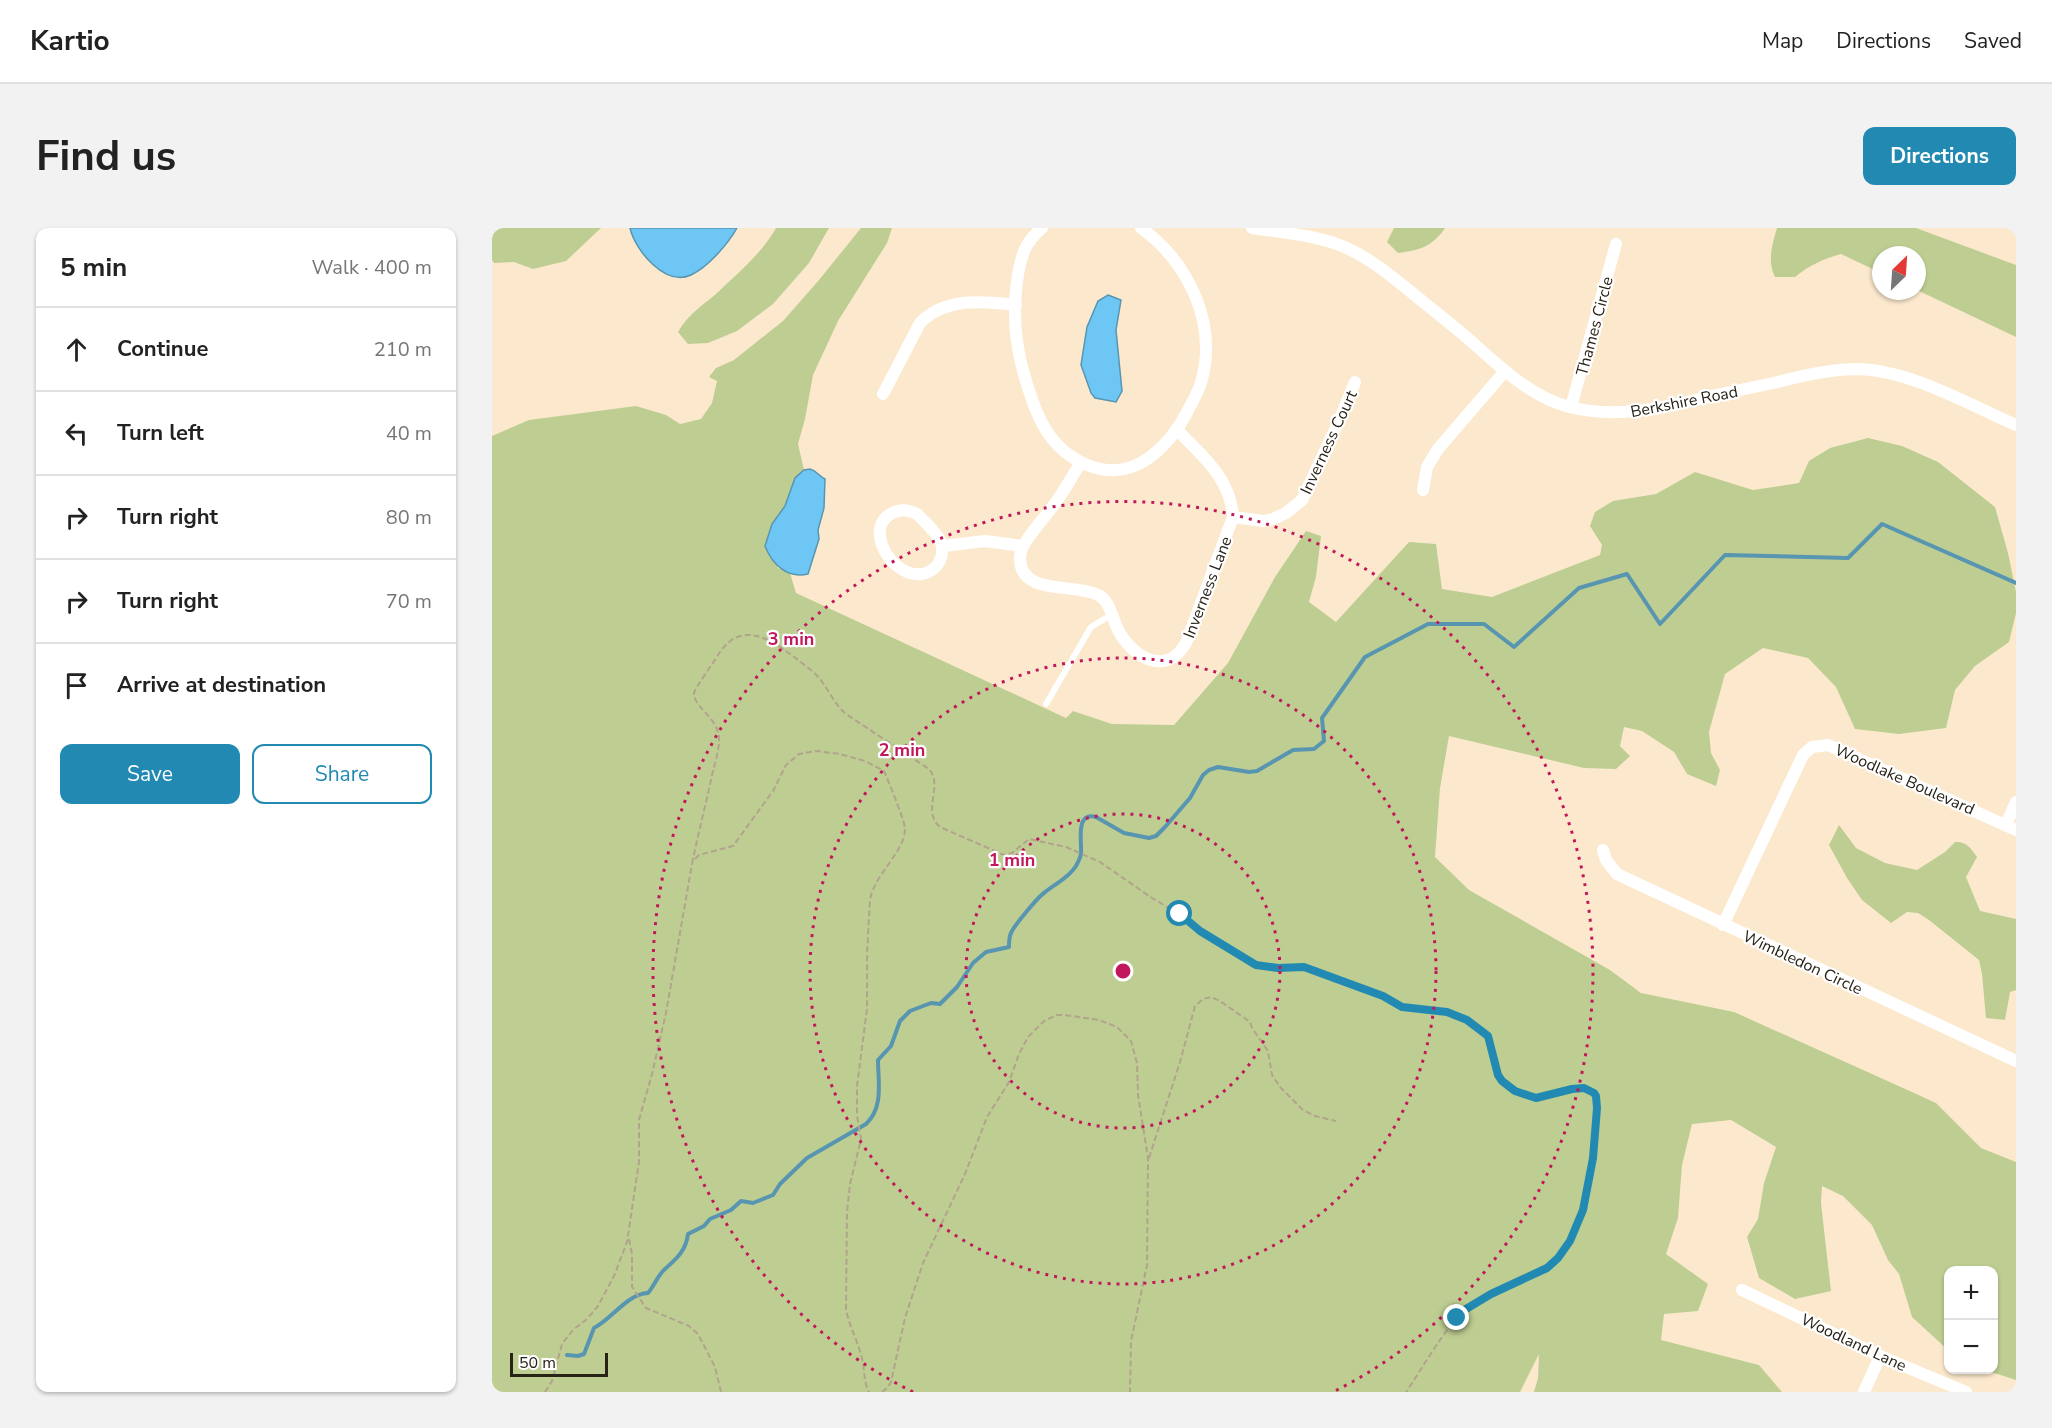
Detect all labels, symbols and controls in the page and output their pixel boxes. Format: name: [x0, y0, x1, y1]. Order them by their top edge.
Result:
text: Kartio: [30, 22, 110, 60]
text: Map: [1762, 27, 1803, 55]
text: Directions: [1836, 27, 1931, 55]
text: Saved: [1964, 27, 2022, 55]
button: Directions: [1863, 127, 2016, 185]
text: Find us: [36, 128, 176, 185]
north arrow: [1872, 246, 1926, 300]
text: 5 min: [60, 250, 127, 285]
text: Walk · 400 m: [312, 254, 432, 281]
street label: Thames Circle: [1571, 274, 1619, 378]
icon: ahead: [60, 333, 93, 366]
text: Continue: [117, 334, 208, 364]
text: 210 m: [374, 336, 432, 363]
street label: Berkshire Road: [1629, 381, 1740, 423]
street label: Inverness Court: [1295, 386, 1363, 498]
icon: left: [60, 417, 93, 450]
text: Turn left: [117, 418, 204, 448]
text: 40 m: [386, 420, 432, 447]
icon: right: [60, 501, 93, 534]
text: Turn right: [117, 502, 218, 532]
text: 80 m: [386, 504, 432, 531]
street label: Inverness Lane: [1178, 533, 1237, 641]
icon: right: [60, 585, 93, 618]
text: Turn right: [117, 586, 218, 616]
text: 70 m: [386, 588, 432, 615]
text: 3 min: [768, 627, 814, 651]
icon: arrive: [60, 669, 93, 702]
text: Arrive at destination: [117, 670, 326, 700]
text: 2 min: [879, 738, 925, 762]
street label: Woodlake Boulevard: [1831, 739, 1978, 821]
button: Save: [60, 744, 240, 804]
button: Share: [252, 744, 432, 804]
text: 1 min: [989, 848, 1035, 872]
route start: [1166, 900, 1192, 926]
street label: Wimbledon Circle: [1739, 926, 1866, 1000]
centre of rings: [1113, 961, 1133, 981]
map controls: [1944, 1266, 1998, 1374]
button: +: [1944, 1266, 1998, 1320]
route end: [1443, 1304, 1469, 1330]
street label: Woodland Lane: [1797, 1309, 1910, 1377]
button: −: [1944, 1320, 1998, 1374]
scale bar: [510, 1350, 608, 1378]
text: 50 m: [519, 1352, 556, 1374]

